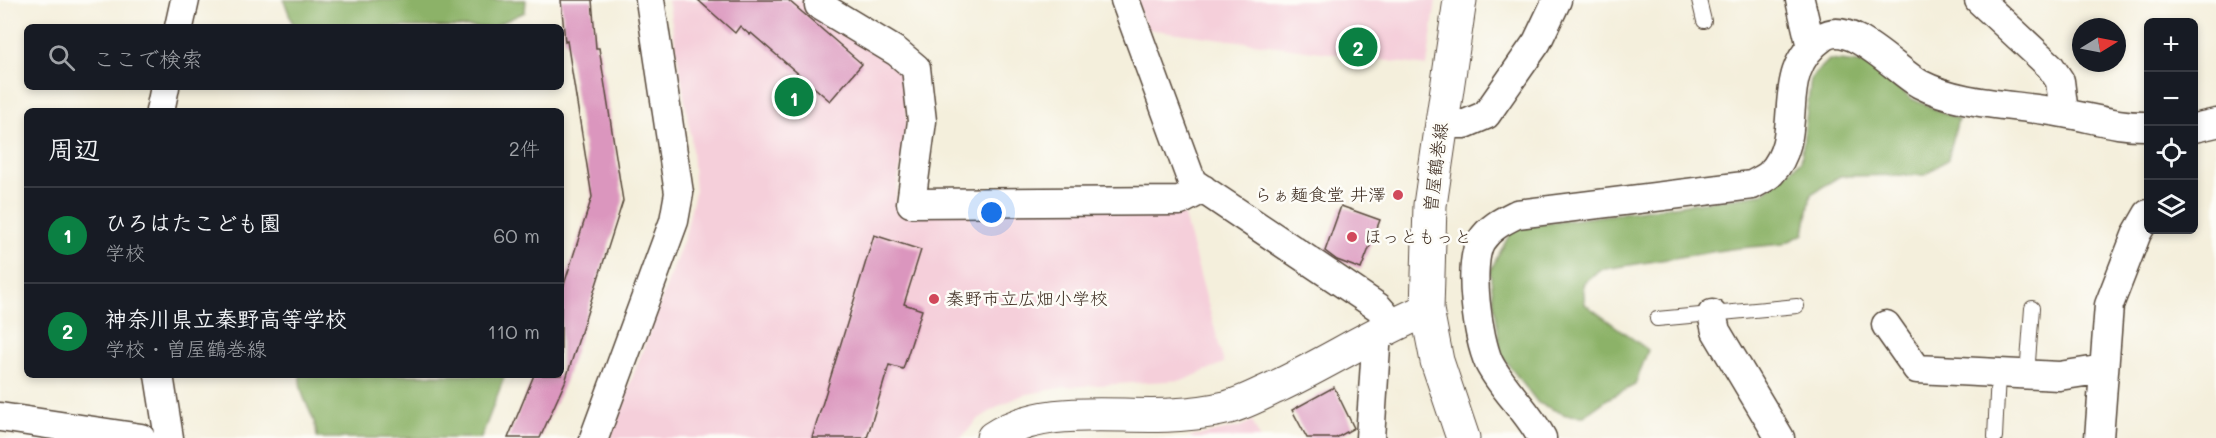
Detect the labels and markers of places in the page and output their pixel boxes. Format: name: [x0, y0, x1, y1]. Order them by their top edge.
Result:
pin: 2: [1338, 24, 1378, 70]
pin: 1: [774, 74, 814, 120]
place label: らぁ麺食堂 井澤: [1254, 182, 1386, 206]
marker: らぁ麺食堂 井澤: [1391, 188, 1405, 202]
place label: ほっともっと: [1364, 224, 1472, 248]
marker: ほっともっと: [1345, 230, 1359, 244]
place label: 秦野市立広畑小学校: [946, 286, 1108, 310]
marker: 秦野市立広畑小学校: [927, 292, 941, 306]

